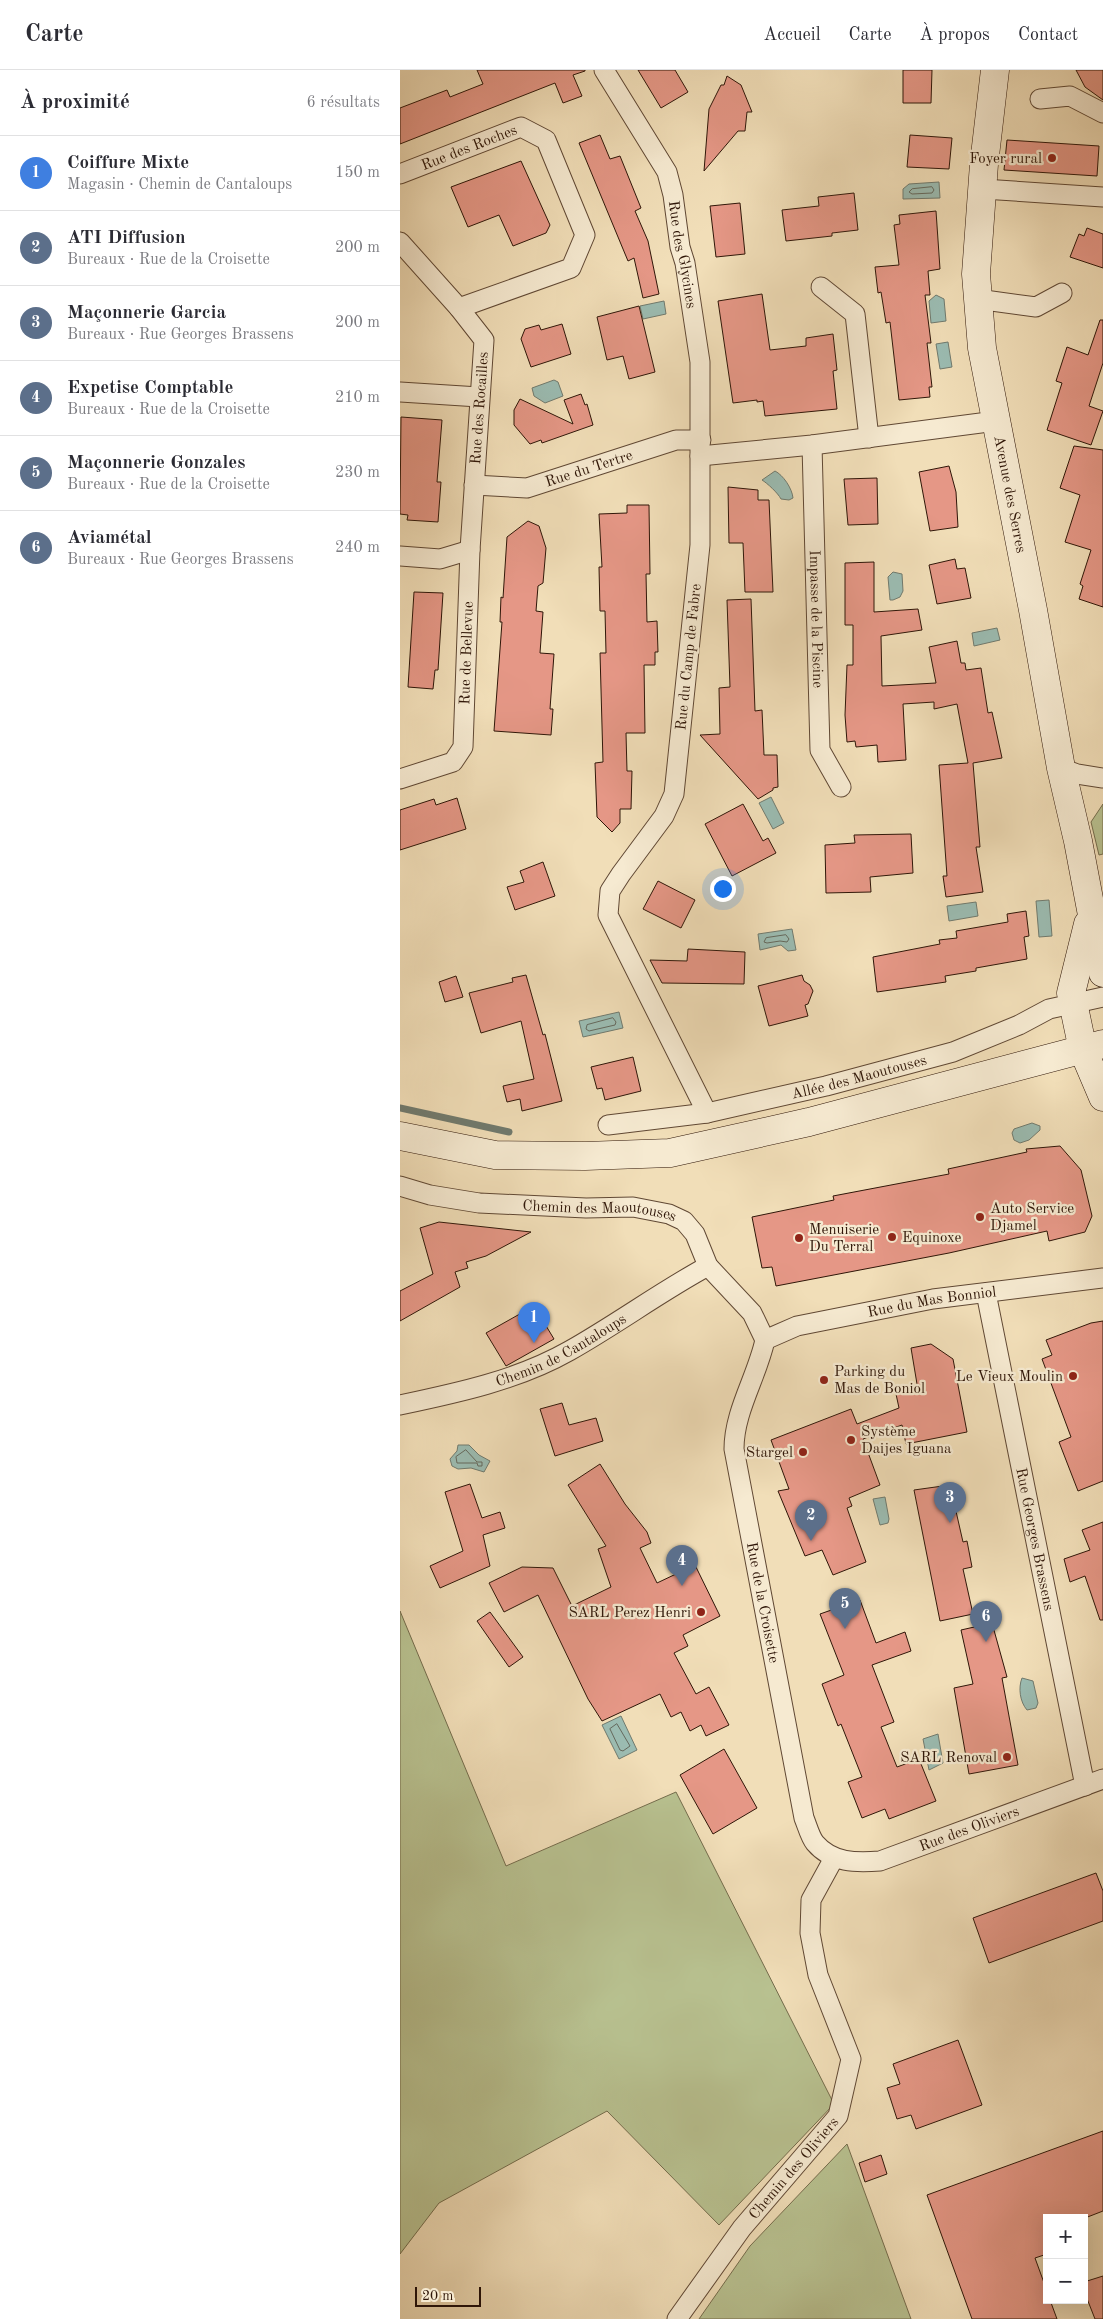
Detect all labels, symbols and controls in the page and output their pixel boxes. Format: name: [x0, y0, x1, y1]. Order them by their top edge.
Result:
text: Carte: [25, 23, 84, 47]
text: Accueil: [763, 26, 821, 44]
text: Carte: [849, 26, 891, 44]
text: À propos: [919, 26, 990, 44]
text: Contact: [1018, 26, 1078, 44]
text: À proximité: [20, 92, 130, 113]
text: 6 résultats: [306, 95, 380, 111]
street label: Rue des Roches: [419, 123, 520, 174]
place label: Foyer rural: [969, 152, 1042, 167]
marker: Foyer rural: [1046, 152, 1058, 164]
text: Coiffure Mixte: [67, 154, 189, 173]
text: 1: [31, 165, 41, 181]
text: 150 m: [335, 165, 380, 181]
text: Magasin · Chemin de Cantaloups: [67, 177, 292, 193]
street label: Rue des Glycines: [665, 200, 698, 310]
text: ATI Diffusion: [67, 229, 185, 248]
text: 2: [31, 240, 41, 256]
text: 200 m: [335, 240, 380, 256]
text: Bureaux · Rue de la Croisette: [67, 252, 270, 268]
text: Maçonnerie Garcia: [67, 304, 226, 323]
text: 3: [31, 315, 41, 331]
text: 200 m: [335, 315, 380, 331]
text: Bureaux · Rue Georges Brassens: [67, 327, 294, 343]
street label: Rue des Rocailles: [469, 351, 492, 465]
text: Expetise Comptable: [67, 379, 233, 398]
text: 4: [31, 390, 41, 406]
text: 210 m: [335, 390, 380, 406]
text: Bureaux · Rue de la Croisette: [67, 402, 270, 418]
street label: Avenue des Serres: [990, 434, 1028, 554]
street label: Rue du Tertre: [544, 448, 635, 491]
text: Maçonnerie Gonzales: [67, 454, 246, 473]
text: 5: [31, 465, 41, 481]
text: 230 m: [335, 465, 380, 481]
text: Bureaux · Rue de la Croisette: [67, 477, 270, 493]
text: Aviamétal: [67, 529, 152, 548]
text: 6: [31, 540, 41, 556]
text: 240 m: [335, 540, 380, 556]
street label: Impasse de la Piscine: [806, 550, 824, 688]
text: Bureaux · Rue Georges Brassens: [67, 552, 294, 568]
street label: Rue du Camp de Fabre: [674, 583, 705, 731]
street label: Rue de Bellevue: [458, 601, 477, 705]
your location: [710, 876, 736, 902]
street label: Allée des Maoutouses: [790, 1053, 929, 1103]
street label: Chemin des Maoutouses: [522, 1199, 679, 1225]
place label: Auto Service Djamel: [990, 1202, 1074, 1234]
marker: Auto Service Djamel: [974, 1211, 986, 1223]
place label: Menuiserie Du Terral: [809, 1223, 879, 1255]
marker: Equinoxe: [886, 1231, 898, 1243]
place label: Equinoxe: [902, 1231, 962, 1246]
marker: Menuiserie Du Terral: [793, 1232, 805, 1244]
street label: Rue du Mas Bonniol: [866, 1285, 997, 1321]
pin: 1: [518, 1302, 550, 1343]
street label: Chemin de Cantaloups: [494, 1312, 629, 1390]
place label: Parking du Mas de Boniol: [834, 1365, 925, 1397]
place label: Le Vieux Moulin: [956, 1370, 1063, 1385]
marker: Le Vieux Moulin: [1067, 1370, 1079, 1382]
marker: Parking du Mas de Boniol: [818, 1374, 830, 1386]
place label: Système Daijes Iguana: [861, 1425, 952, 1457]
marker: Système Daijes Iguana: [845, 1434, 857, 1446]
place label: Stargel: [746, 1446, 793, 1461]
marker: Stargel: [797, 1446, 809, 1458]
street label: Rue Georges Brassens: [1012, 1467, 1056, 1612]
pin: 3: [934, 1482, 966, 1523]
pin: 2: [795, 1500, 827, 1541]
street label: Rue de la Croisette: [743, 1541, 780, 1665]
pin: 4: [666, 1545, 698, 1586]
pin: 5: [829, 1588, 861, 1629]
pin: 6: [970, 1601, 1002, 1642]
place label: SARL Perez Henri: [568, 1606, 691, 1621]
marker: SARL Perez Henri: [695, 1606, 707, 1618]
place label: SARL Renoval: [900, 1751, 997, 1766]
marker: SARL Renoval: [1001, 1751, 1013, 1763]
street label: Rue des Oliviers: [917, 1804, 1022, 1855]
street label: Chemin des Oliviers: [747, 2115, 842, 2223]
map controls: [1043, 2214, 1088, 2304]
button: +: [1043, 2214, 1088, 2259]
button: −: [1043, 2259, 1088, 2304]
scale bar: [415, 2284, 481, 2307]
text: 20 m: [422, 2289, 453, 2303]

